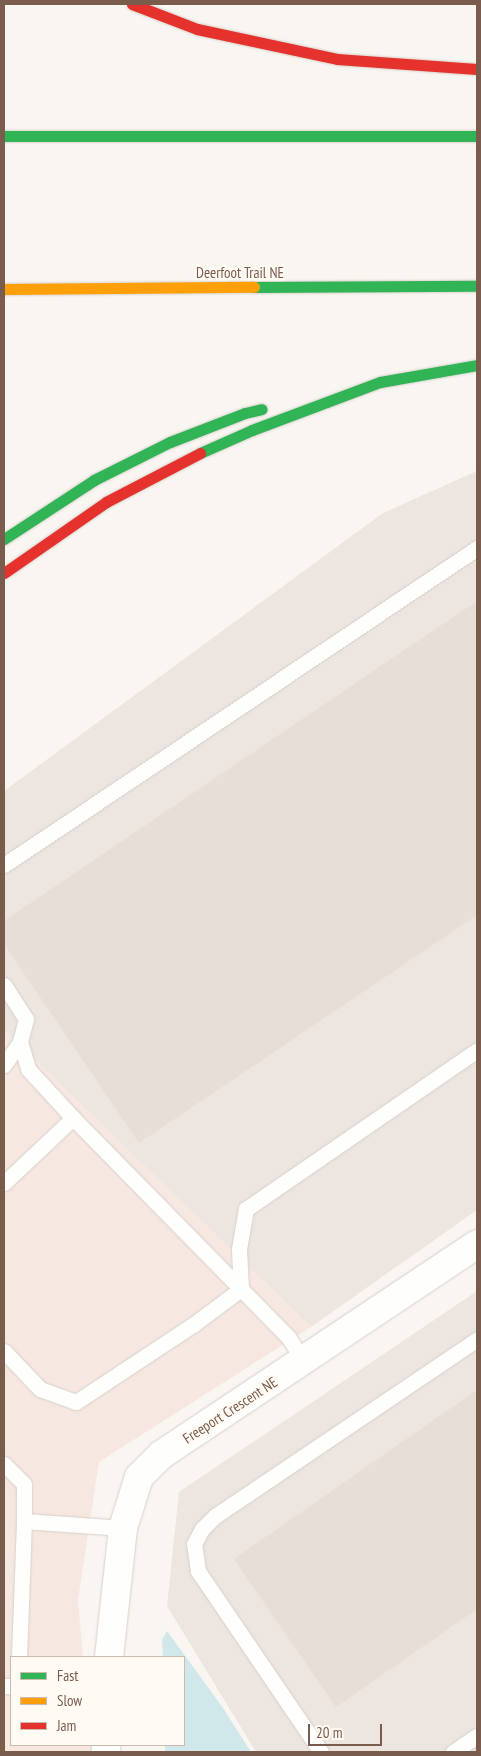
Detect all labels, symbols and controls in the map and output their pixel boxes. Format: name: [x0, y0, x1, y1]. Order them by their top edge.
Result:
street label: Deerfoot Trail NE: [196, 264, 284, 282]
street label: Freeport Crescent NE: [179, 1373, 281, 1447]
legend: [10, 1656, 185, 1746]
text: Fast: [57, 1666, 78, 1685]
text: Slow: [57, 1691, 82, 1710]
scale bar: [311, 1714, 385, 1746]
text: Jam: [57, 1716, 76, 1735]
text: 20 m: [316, 1723, 342, 1742]

